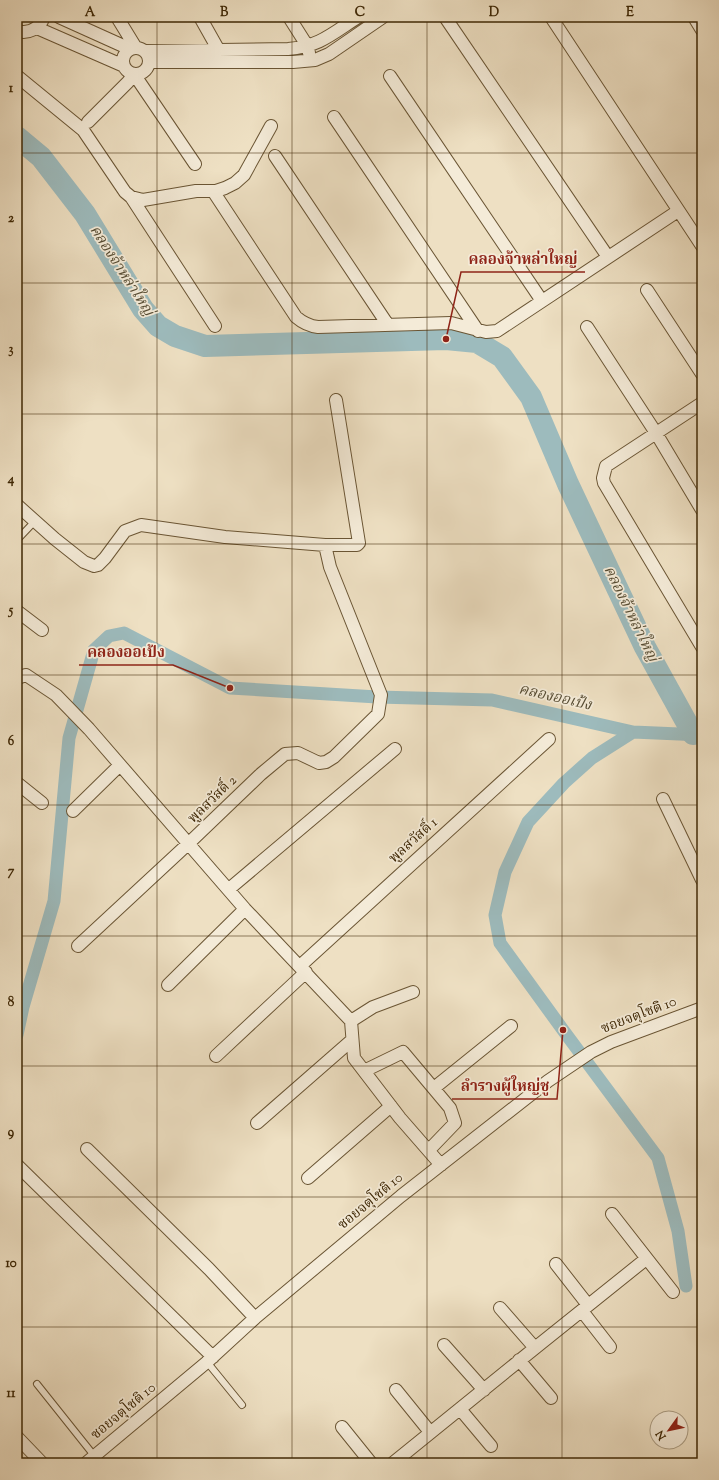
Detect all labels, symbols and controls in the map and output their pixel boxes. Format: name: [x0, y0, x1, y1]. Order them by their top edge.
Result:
text: A: [85, 4, 96, 22]
text: B: [220, 4, 229, 22]
text: C: [355, 4, 365, 22]
text: D: [489, 4, 499, 22]
text: E: [626, 4, 634, 22]
text: 1: [9, 80, 14, 98]
text: 2: [8, 210, 15, 228]
water label: คลองจ้าหล่าใหญ่: [84, 220, 161, 322]
callout: คลองจ้าหล่าใหญ่: [461, 245, 585, 272]
text: คลองจ้าหล่าใหญ่: [469, 248, 577, 271]
text: 3: [8, 341, 14, 359]
text: 4: [7, 471, 15, 489]
water label: คลองจ้าหล่าใหญ่: [598, 562, 665, 667]
text: 5: [8, 602, 14, 620]
callout: คลองออเป้ง: [79, 638, 173, 665]
text: คลองออเป้ง: [87, 643, 165, 664]
water label: คลองออเป้ง: [516, 679, 594, 717]
text: 6: [8, 733, 15, 751]
street label: พูลสวัสดิ์ 2: [183, 770, 242, 829]
street label: พูลสวัสดิ์ 1: [384, 812, 443, 868]
text: 7: [8, 863, 15, 881]
street label: ซอยจตุโชติ 10: [598, 991, 680, 1040]
text: 8: [8, 994, 15, 1012]
callout: ลำรางผู้ใหญ่ชู: [452, 1072, 557, 1099]
text: ลำรางผู้ใหญ่ชู: [461, 1075, 549, 1098]
text: 9: [8, 1124, 15, 1142]
street label: ซอยจตุโชติ 10: [333, 1167, 408, 1235]
text: 10: [5, 1255, 17, 1273]
street label: ซอยจตุโชติ 10: [86, 1377, 161, 1445]
text: 11: [7, 1385, 16, 1403]
north arrow: [649, 1410, 689, 1450]
text: N: [652, 1427, 671, 1444]

